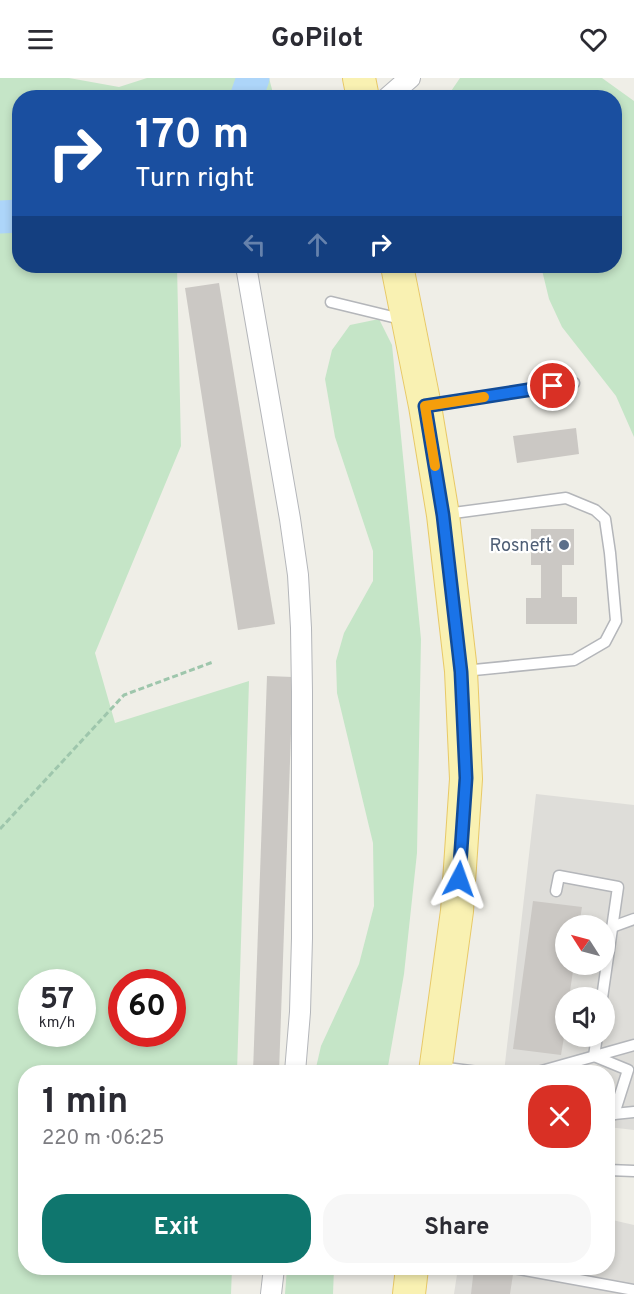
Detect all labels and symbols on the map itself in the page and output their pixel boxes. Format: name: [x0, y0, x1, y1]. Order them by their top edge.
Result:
pin: [527, 360, 578, 411]
place label: Rosneft: [490, 535, 552, 558]
marker: Rosneft: [557, 538, 571, 552]
position arrow: [427, 847, 491, 911]
north arrow: [555, 915, 615, 975]
speed limit sign: 60: [108, 969, 186, 1047]

